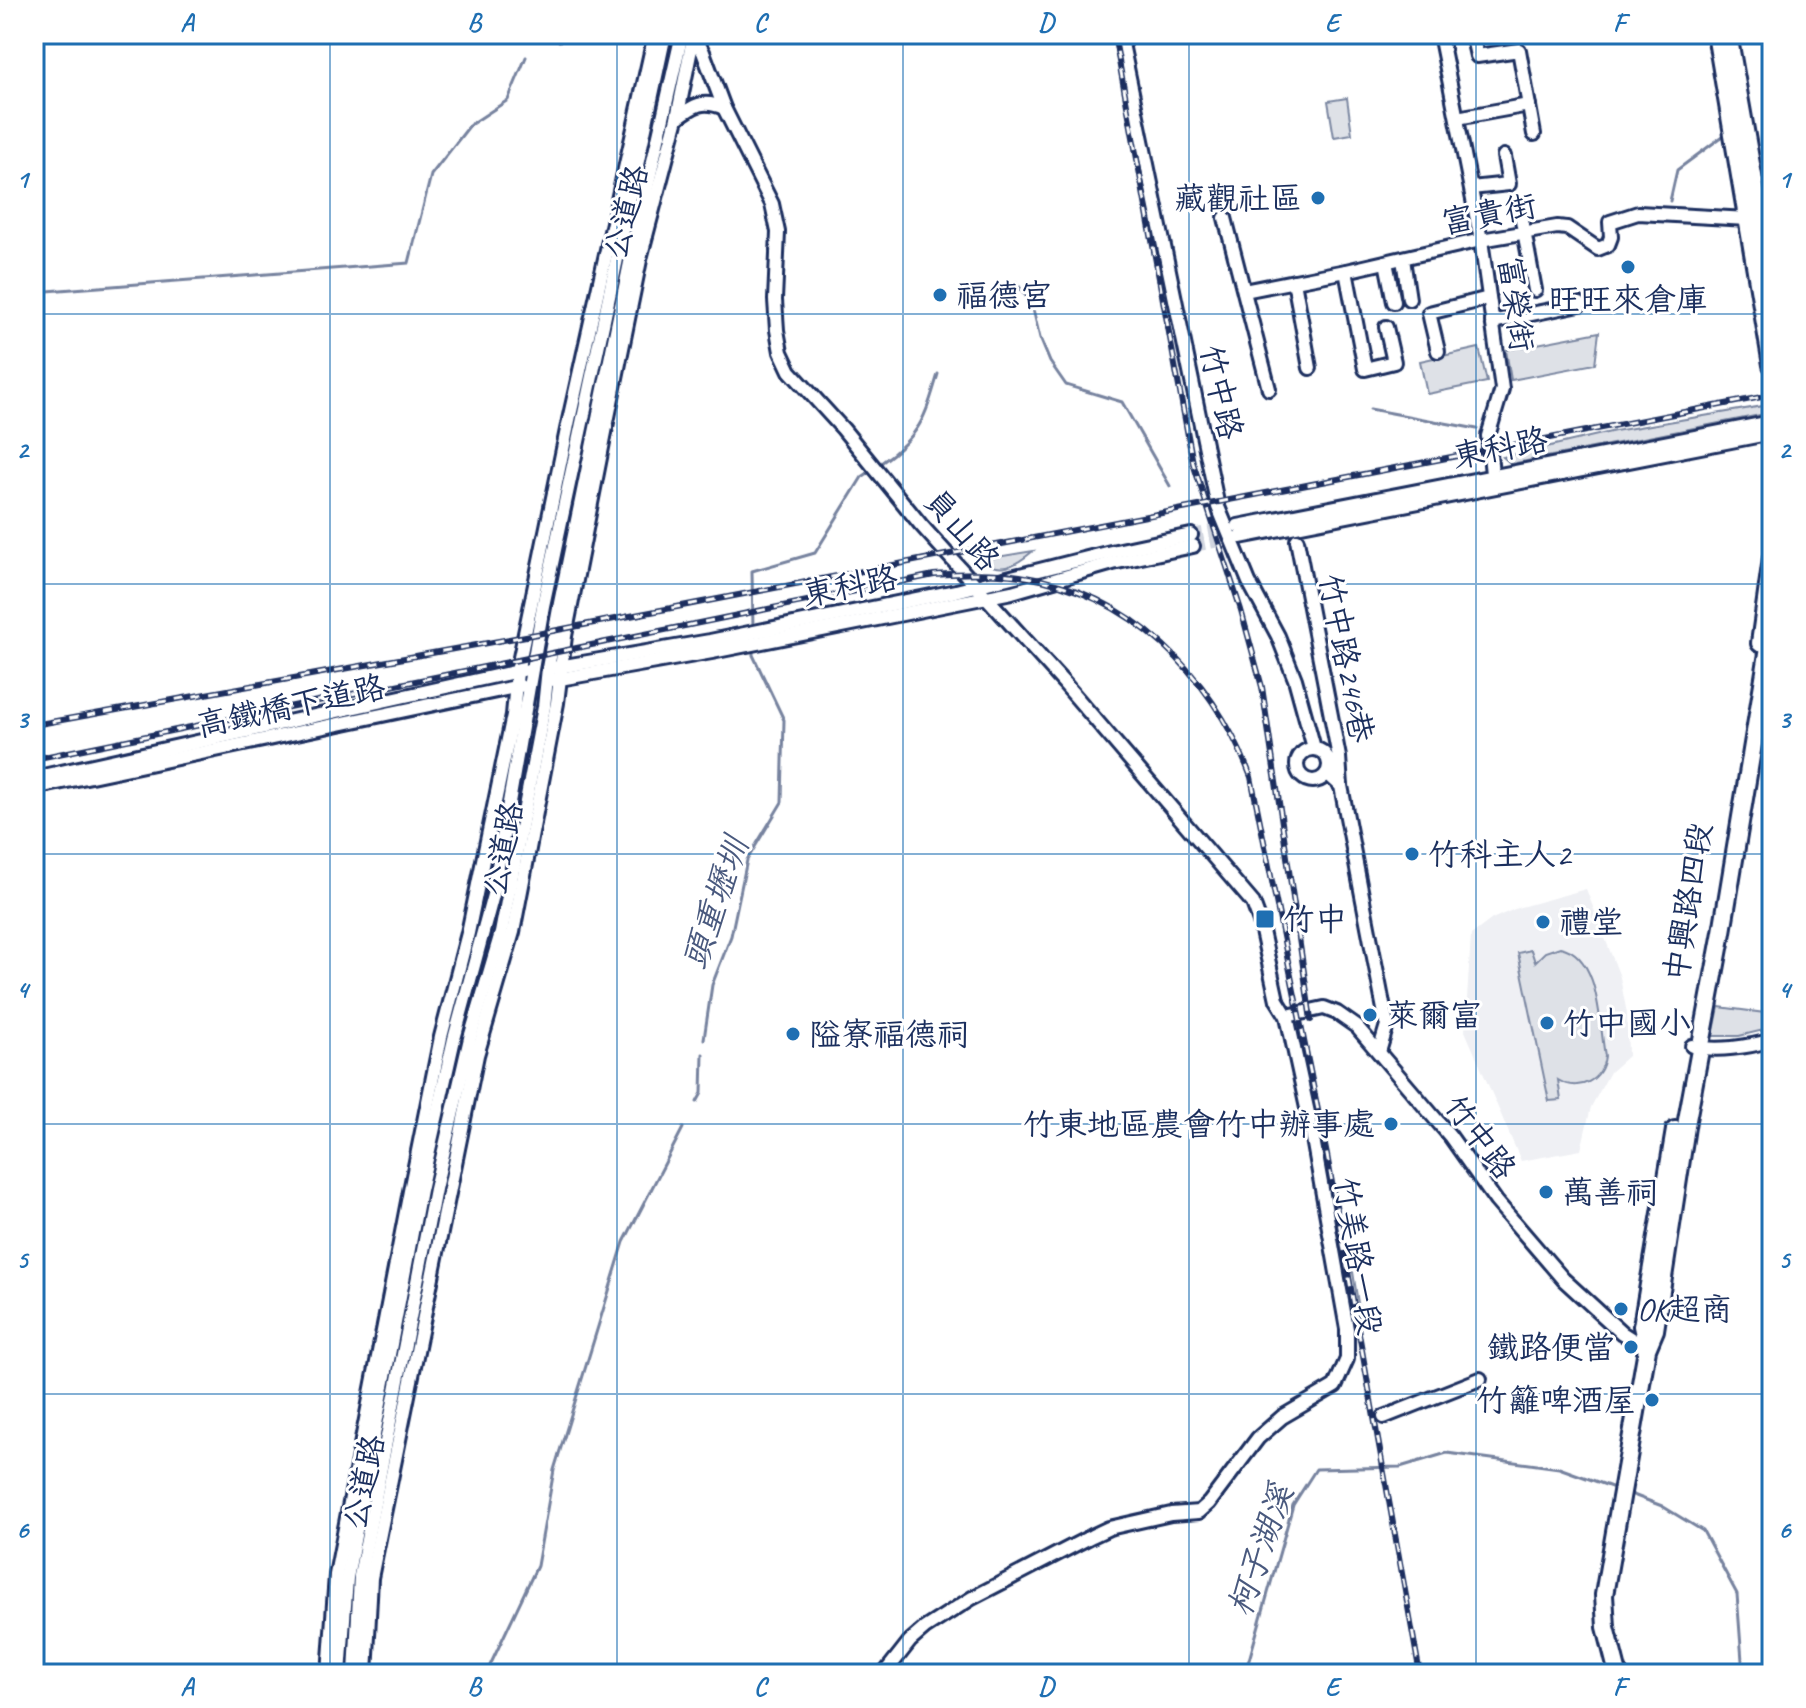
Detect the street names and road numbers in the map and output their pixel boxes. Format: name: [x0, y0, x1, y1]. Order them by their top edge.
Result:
street label: 公道路: [594, 160, 658, 264]
street label: 富貴街: [1438, 185, 1540, 243]
street label: 富榮街: [1489, 254, 1543, 354]
street label: 竹中路: [1190, 341, 1252, 443]
street label: 東科路: [1449, 419, 1551, 477]
street label: 員山路: [915, 480, 1009, 580]
street label: 東科路: [799, 557, 901, 615]
street label: 竹中路246巷: [1310, 570, 1382, 746]
street label: 高鐵橋下道路: [193, 666, 389, 746]
street label: 公道路: [474, 798, 532, 900]
street label: 中興路四段: [1655, 820, 1721, 984]
street label: 竹中路: [1435, 1086, 1525, 1188]
street label: 竹美路一段: [1325, 1174, 1391, 1338]
street label: 公道路: [334, 1431, 394, 1533]

